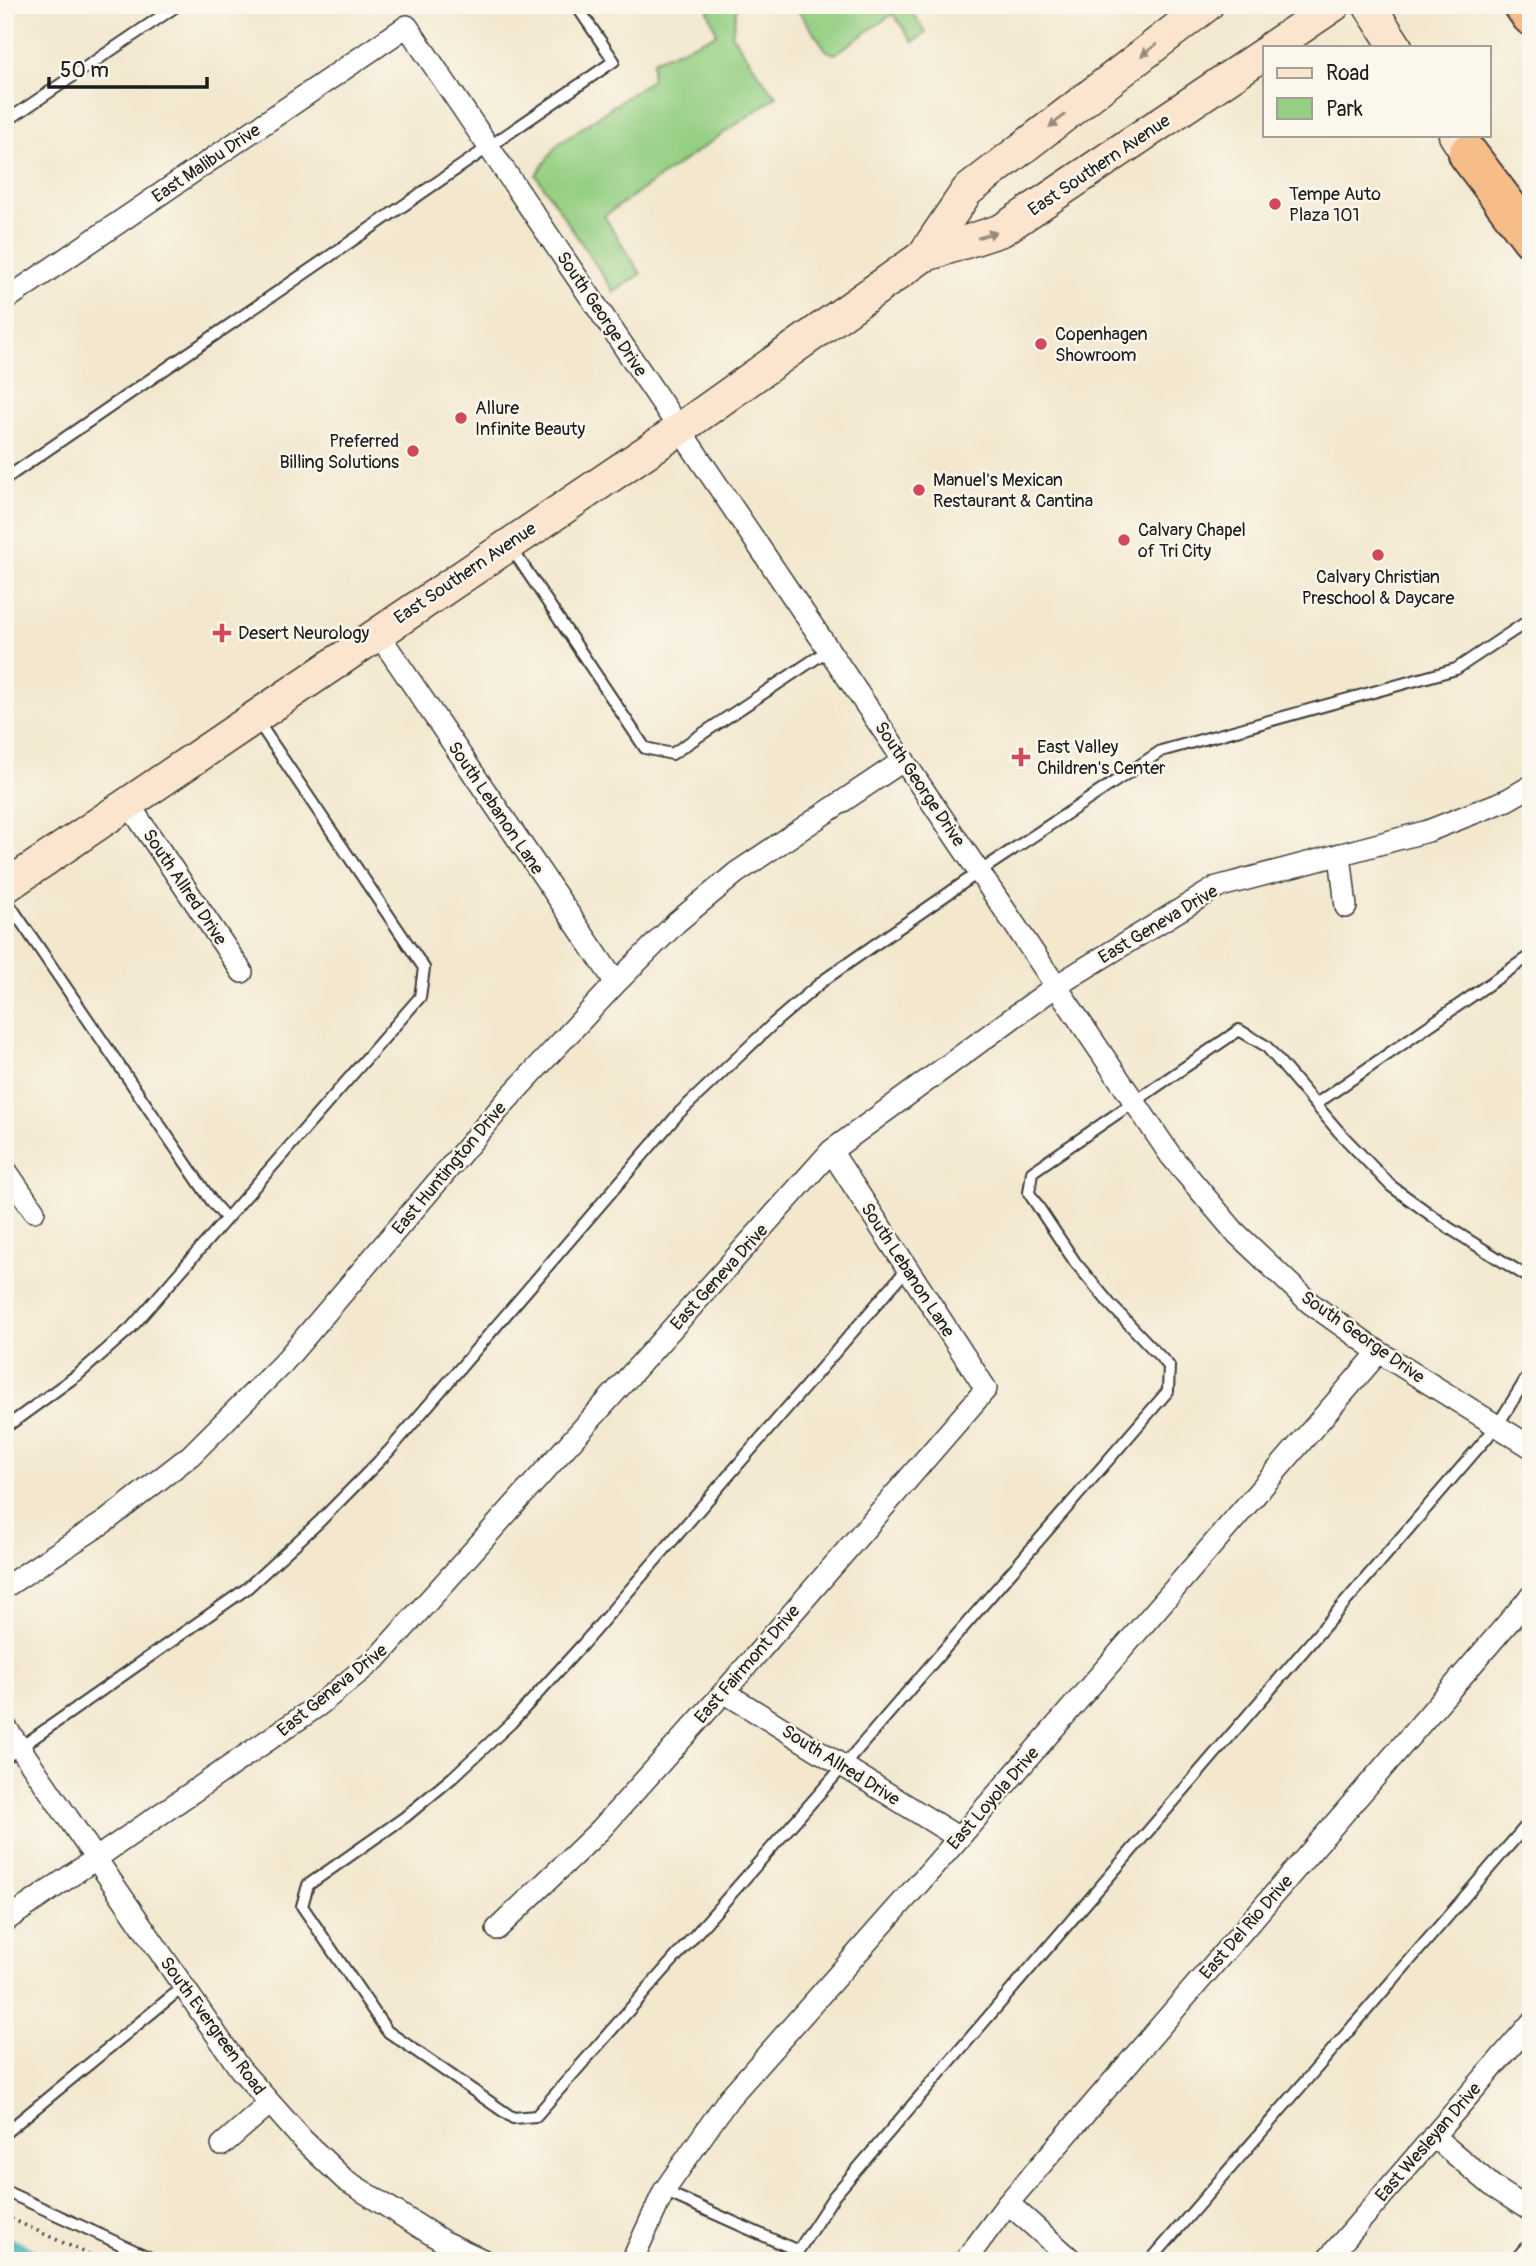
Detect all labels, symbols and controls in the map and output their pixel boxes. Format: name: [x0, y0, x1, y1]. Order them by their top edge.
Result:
one-way arrow: [1141, 43, 1159, 58]
scale bar: [49, 46, 206, 90]
legend: [1263, 46, 1490, 136]
text: 50 m: [60, 57, 109, 84]
text: Road: [1326, 60, 1370, 87]
text: Park: [1326, 96, 1363, 123]
street label: East Southern Avenue: [1024, 109, 1175, 222]
one-way arrow: [1048, 114, 1067, 128]
street label: East Malibu Drive: [148, 119, 265, 208]
place label: Tempe Auto Plaza 101: [1289, 183, 1381, 227]
marker: Tempe Auto Plaza 101: [1267, 196, 1283, 212]
one-way arrow: [977, 229, 998, 240]
street label: South George Drive: [551, 247, 652, 381]
place label: Copenhagen Showroom: [1055, 323, 1148, 367]
marker: Copenhagen Showroom: [1033, 336, 1049, 352]
place label: Allure Infinite Beauty: [475, 397, 586, 441]
marker: Allure Infinite Beauty: [453, 410, 469, 426]
place label: Preferred Billing Solutions: [280, 430, 399, 474]
marker: Preferred Billing Solutions: [405, 443, 421, 459]
place label: Manuel's Mexican Restaurant & Cantina: [933, 469, 1093, 513]
marker: Manuel's Mexican Restaurant & Cantina: [911, 482, 927, 498]
street label: East Southern Avenue: [390, 517, 541, 630]
place label: Calvary Chapel of Tri City: [1138, 519, 1246, 563]
marker: Calvary Chapel of Tri City: [1116, 532, 1132, 548]
marker: Calvary Christian Preschool & Daycare: [1370, 547, 1386, 563]
place label: Calvary Christian Preschool & Daycare: [1302, 566, 1454, 610]
place label: Desert Neurology: [238, 622, 369, 645]
marker: Desert Neurology: [212, 623, 232, 643]
street label: South George Drive: [869, 717, 970, 851]
place label: East Valley Children's Center: [1037, 736, 1166, 780]
street label: South Lebanon Lane: [443, 737, 549, 879]
marker: East Valley Children's Center: [1011, 747, 1031, 767]
street label: South Allred Drive: [137, 825, 232, 950]
street label: East Geneva Drive: [1094, 880, 1222, 969]
street label: East Huntington Drive: [387, 1097, 512, 1239]
street label: South Lebanon Lane: [856, 1199, 960, 1342]
street label: East Geneva Drive: [666, 1219, 773, 1335]
street label: South George Drive: [1296, 1286, 1429, 1389]
street label: East Fairmont Drive: [690, 1600, 805, 1728]
street label: East Geneva Drive: [273, 1639, 392, 1742]
street label: South Allred Drive: [777, 1720, 904, 1811]
street label: East Loyola Drive: [942, 1742, 1044, 1855]
street label: East Del Rio Drive: [1195, 1870, 1298, 1984]
street label: South Evergreen Road: [155, 1953, 271, 2100]
street label: East Wesleyan Drive: [1370, 2078, 1486, 2207]

